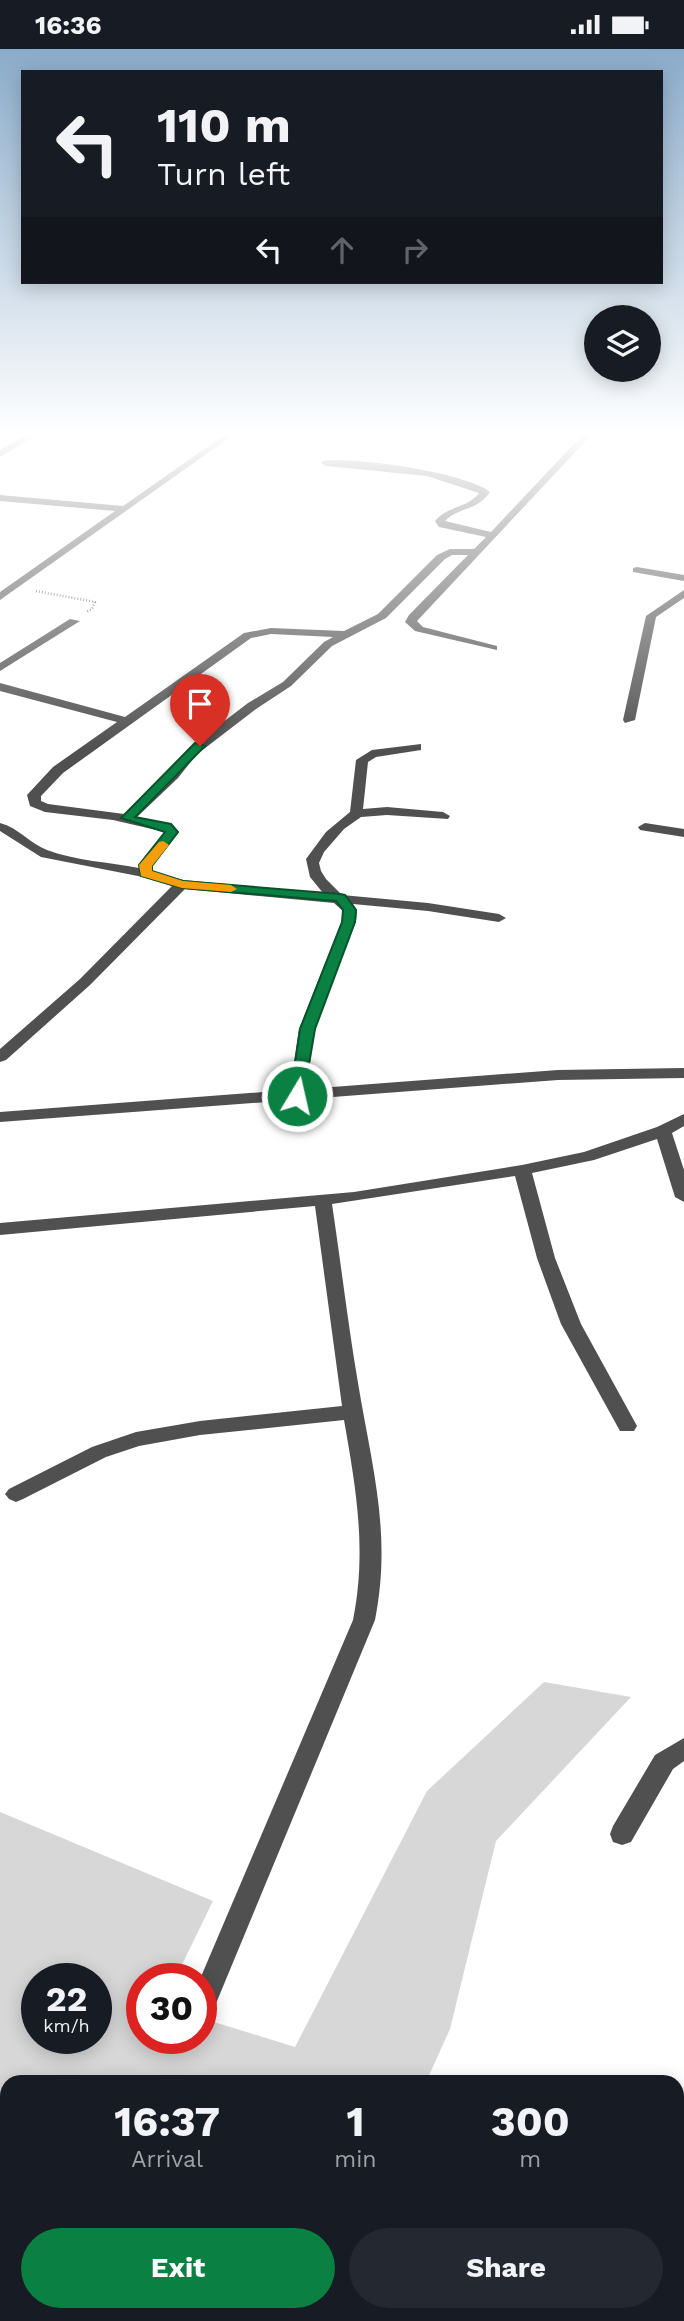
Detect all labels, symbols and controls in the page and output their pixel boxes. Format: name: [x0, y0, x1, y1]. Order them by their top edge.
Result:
text: 16:36: [35, 10, 102, 40]
text: 110 m: [157, 96, 291, 154]
icon: left: [42, 98, 133, 189]
text: Turn left: [157, 155, 290, 193]
icon: left: [250, 231, 288, 269]
icon: ahead: [323, 231, 361, 269]
icon: right: [396, 231, 434, 269]
map controls: [584, 305, 661, 382]
button: layers: [584, 305, 661, 382]
pin: [170, 674, 230, 746]
icon: arrive: [181, 685, 219, 723]
position arrow: [260, 1059, 334, 1133]
speed limit sign: 30: [126, 1963, 217, 2054]
text: 22: [46, 1978, 87, 2020]
text: km/h: [43, 2015, 90, 2036]
text: 16:37: [114, 2097, 220, 2146]
text: 1: [346, 2097, 365, 2146]
text: 300: [491, 2097, 570, 2146]
text: Arrival: [131, 2146, 203, 2173]
text: min: [334, 2146, 377, 2173]
text: m: [519, 2146, 541, 2173]
button: Exit: [21, 2228, 335, 2308]
button: Share: [349, 2228, 663, 2308]

